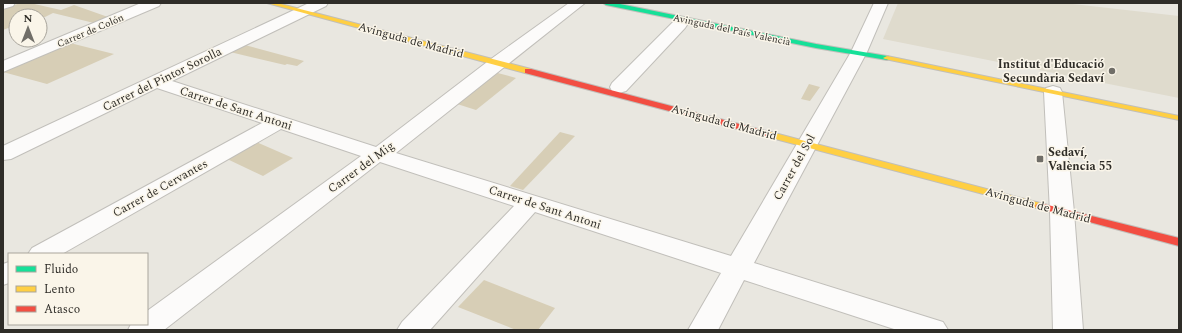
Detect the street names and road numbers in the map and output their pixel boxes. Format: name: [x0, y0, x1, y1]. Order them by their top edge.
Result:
street label: Carrer de Colón: [55, 10, 126, 52]
street label: Avinguda del País Valencià: [671, 10, 792, 50]
street label: Avinguda de Madrid: [356, 17, 466, 64]
street label: Carrer del Pintor Sorolla: [99, 42, 225, 117]
street label: Carrer de Sant Antoni: [177, 81, 295, 136]
street label: Avinguda de Madrid: [669, 99, 779, 146]
street label: Carrer del Sol: [768, 131, 821, 204]
street label: Carrer del Mig: [324, 137, 399, 198]
street label: Carrer de Cervantes: [109, 154, 211, 223]
street label: Carrer de Sant Antoni: [486, 180, 604, 235]
street label: Avinguda de Madrid: [983, 182, 1093, 229]

